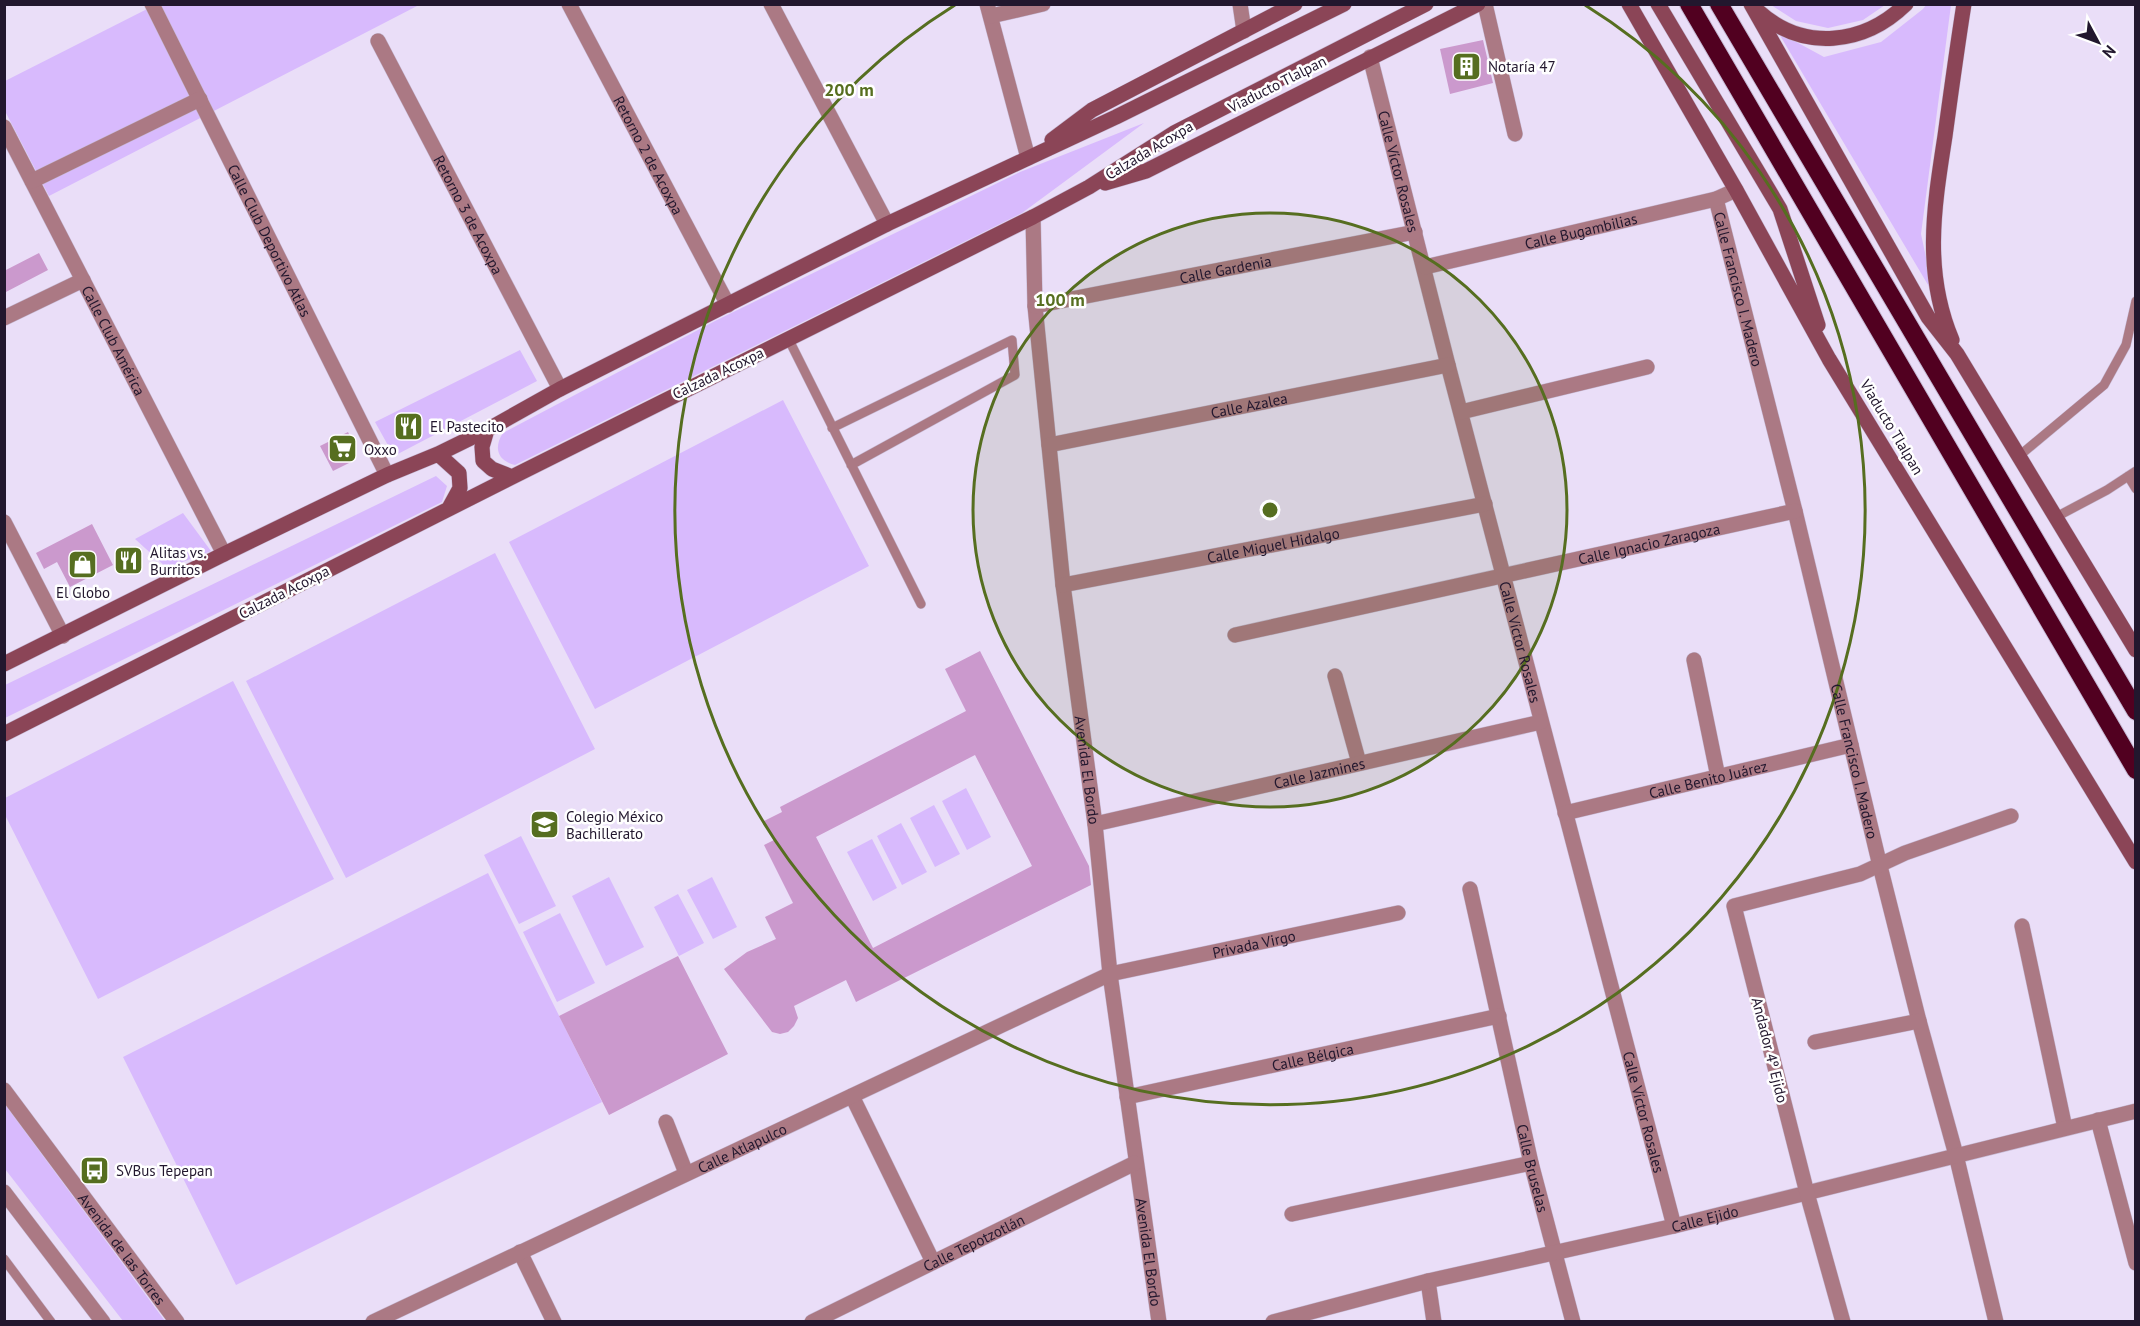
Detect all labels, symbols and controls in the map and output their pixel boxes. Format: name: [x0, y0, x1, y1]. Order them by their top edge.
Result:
north arrow: [2068, 12, 2128, 72]
text: N: [2098, 41, 2120, 62]
building icon: Notaría 47: [1451, 50, 1483, 82]
street label: Viaducto Tlalpan: [1224, 51, 1329, 117]
place label: Notaría 47: [1488, 57, 1556, 76]
text: 200 m: [824, 78, 874, 101]
street label: Retorno 2 de Acoxpa: [610, 93, 688, 218]
street label: Calle Víctor Rosales: [1374, 109, 1424, 234]
street label: Calzada Acoxpa: [1102, 116, 1196, 184]
street label: Retorno 3 de Acoxpa: [430, 152, 508, 277]
street label: Calle Club Deportivo Atlas: [224, 161, 316, 320]
street label: Calle Bugambilias: [1523, 208, 1639, 253]
street label: Calle Francisco I. Madero: [1710, 210, 1768, 369]
street label: Calle Gardenia: [1178, 251, 1273, 287]
street label: Calle Club América: [78, 282, 150, 398]
text: 100 m: [1035, 288, 1085, 311]
street label: Calzada Acoxpa: [669, 343, 767, 403]
street label: Viaducto Tlalpan: [1856, 375, 1928, 478]
street label: Calle Azalea: [1209, 388, 1289, 422]
restaurant icon: El Pastecito: [393, 410, 425, 442]
place label: El Pastecito: [430, 417, 504, 436]
supermarket icon: Oxxo: [327, 433, 359, 465]
place label: Oxxo: [364, 440, 397, 459]
centre of rings: [1260, 500, 1280, 520]
street label: Calle Ignacio Zaragoza: [1576, 518, 1722, 568]
street label: Calle Miguel Hidalgo: [1205, 523, 1341, 567]
place label: Alitas vs. Burritos: [150, 543, 207, 579]
restaurant icon: Alitas vs. Burritos: [113, 545, 145, 577]
shop icon: El Globo: [67, 549, 99, 581]
street label: Calzada Acoxpa: [235, 561, 333, 623]
street label: Calle Víctor Rosales: [1496, 579, 1546, 705]
place label: El Globo: [56, 583, 110, 602]
street label: Calle Francisco I. Madero: [1827, 682, 1883, 841]
street label: Avenida El Bordo: [1071, 715, 1104, 825]
street label: Calle Jazmines: [1272, 753, 1367, 792]
street label: Calle Benito Juárez: [1647, 756, 1769, 802]
place label: Colegio México Bachillerato: [566, 807, 663, 843]
school or university icon: Colegio México Bachillerato: [529, 809, 561, 841]
street label: Privada Virgo: [1210, 925, 1297, 962]
street label: Andador 4º Ejido: [1748, 995, 1792, 1105]
street label: Calle Bélgica: [1270, 1038, 1355, 1075]
street label: Calle Víctor Rosales: [1619, 1049, 1669, 1175]
street label: Calle Atlapulco: [694, 1119, 790, 1177]
street label: Calle Bruselas: [1513, 1122, 1553, 1214]
bus stop icon: SVBus Tepepan: [79, 1154, 111, 1186]
place label: SVBus Tepepan: [116, 1161, 213, 1180]
street label: Avenida de las Torres: [74, 1189, 170, 1308]
street label: Avenida El Bordo: [1132, 1197, 1166, 1307]
street label: Calle Ejido: [1669, 1201, 1740, 1236]
street label: Calle Tepotzotlán: [920, 1210, 1027, 1275]

